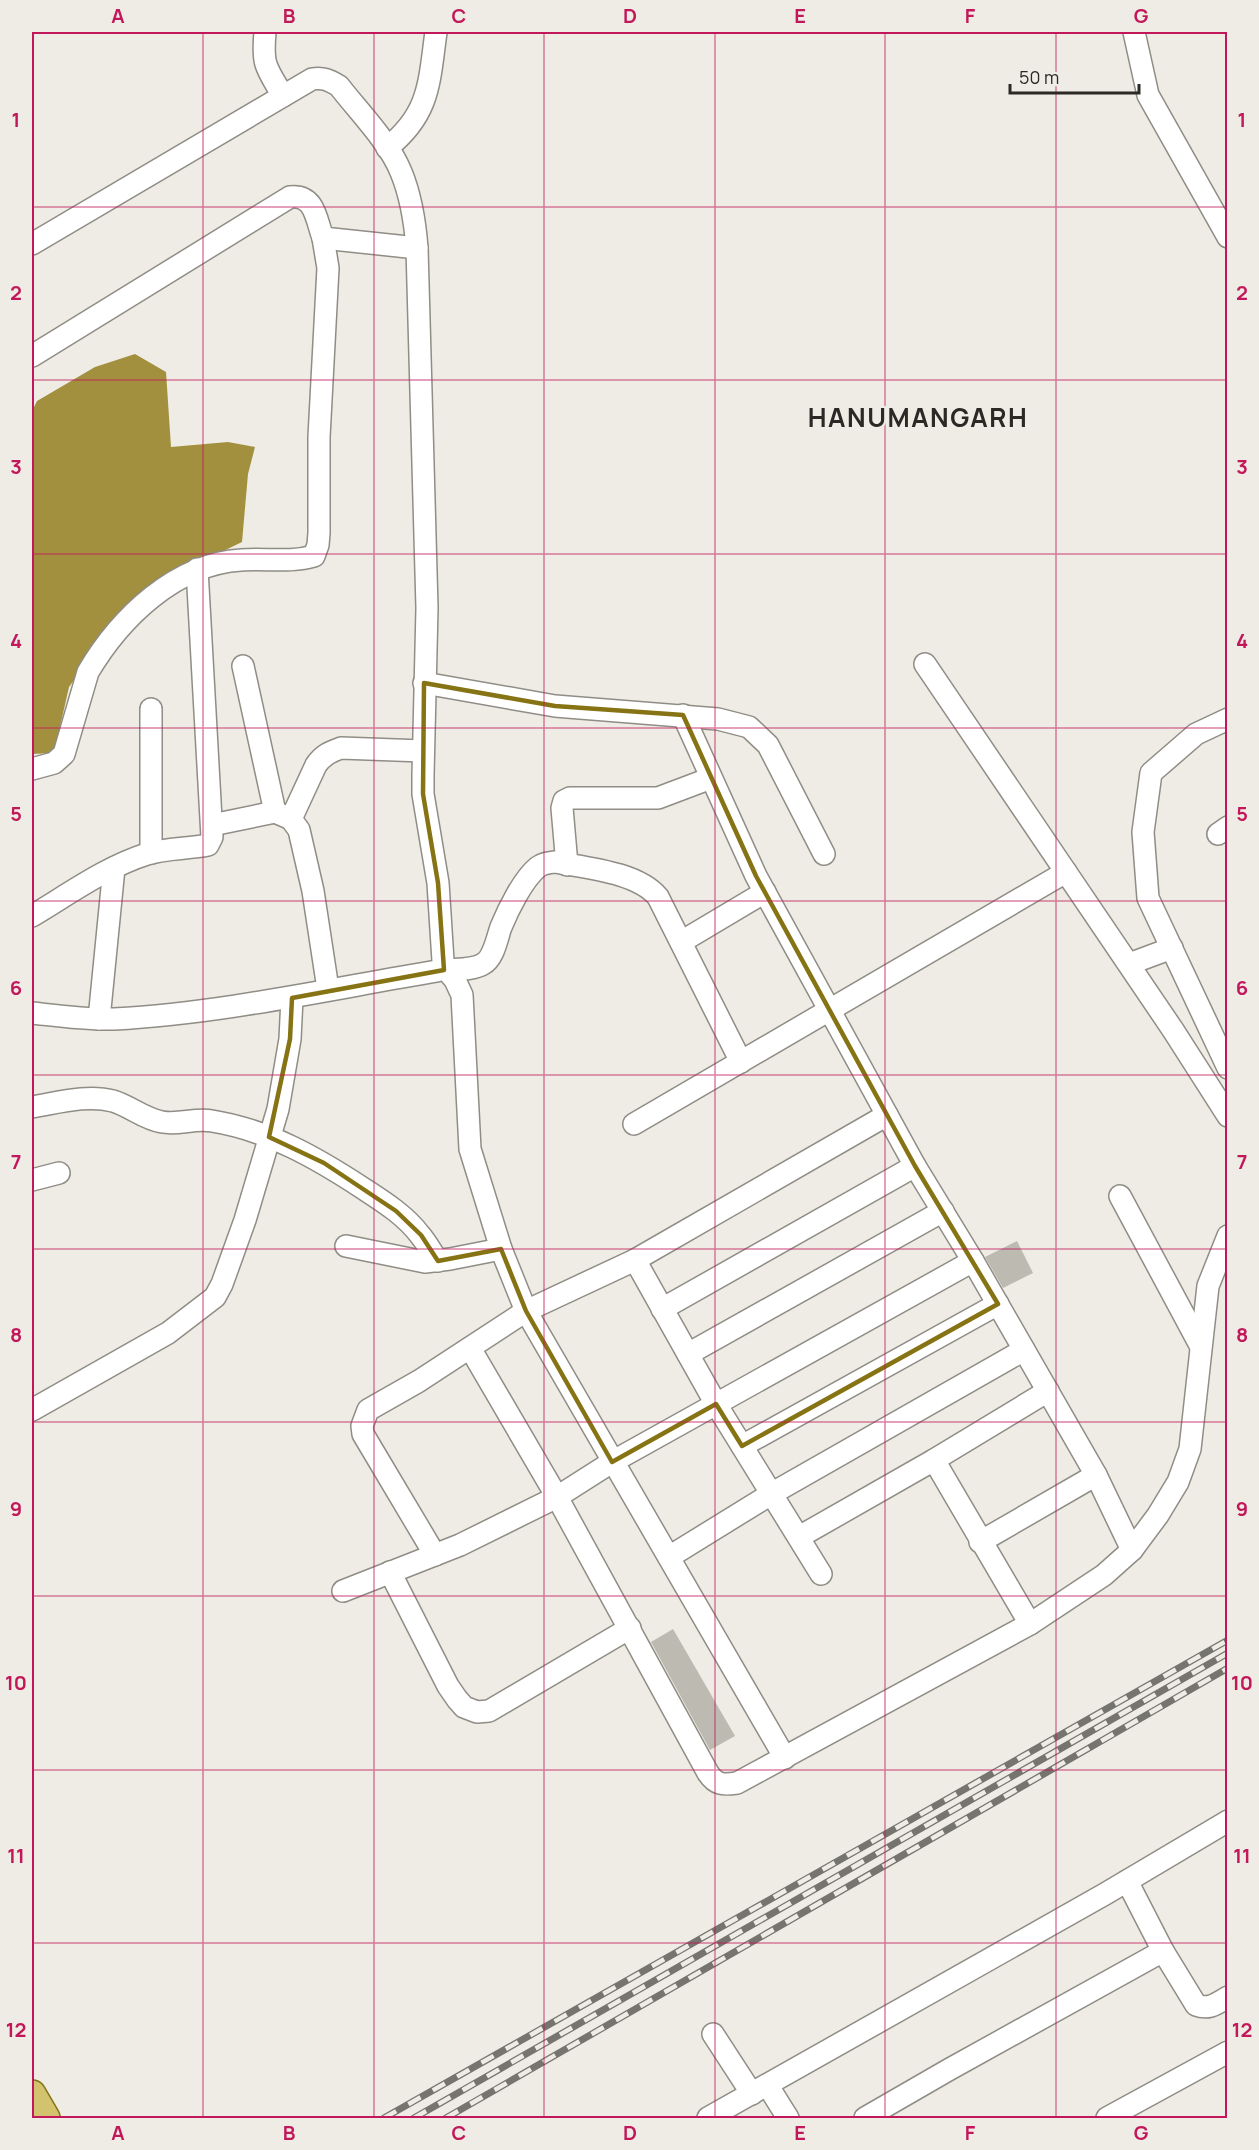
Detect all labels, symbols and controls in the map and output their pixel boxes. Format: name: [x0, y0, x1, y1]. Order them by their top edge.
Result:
text: A: [111, 2, 125, 29]
text: B: [283, 2, 296, 29]
text: C: [452, 2, 466, 29]
text: D: [623, 2, 637, 29]
text: E: [794, 2, 806, 29]
text: F: [965, 2, 976, 29]
text: G: [1134, 2, 1149, 29]
scale bar: [1010, 57, 1139, 95]
text: 50 m: [1019, 65, 1059, 89]
text: 1: [12, 106, 20, 133]
text: 1: [1238, 106, 1246, 133]
text: 2: [10, 279, 22, 306]
text: 2: [1236, 279, 1248, 306]
district label: HANUMANGARH: [808, 399, 1028, 435]
text: 3: [10, 453, 22, 480]
text: 3: [1236, 453, 1248, 480]
text: 4: [10, 627, 22, 654]
text: 4: [1236, 627, 1248, 654]
text: 5: [10, 800, 22, 827]
text: 5: [1236, 800, 1248, 827]
text: 6: [10, 974, 22, 1001]
text: 6: [1236, 974, 1248, 1001]
text: 7: [11, 1148, 21, 1175]
text: 7: [1237, 1148, 1247, 1175]
text: 8: [10, 1321, 22, 1348]
text: 8: [1236, 1321, 1248, 1348]
text: 9: [10, 1495, 22, 1522]
text: 9: [1236, 1495, 1248, 1522]
text: 10: [5, 1669, 27, 1696]
text: 10: [1231, 1669, 1253, 1696]
text: 11: [7, 1842, 25, 1869]
text: 11: [1233, 1842, 1251, 1869]
text: 12: [6, 2016, 26, 2043]
text: 12: [1232, 2016, 1252, 2043]
text: A: [111, 2119, 125, 2146]
text: B: [283, 2119, 296, 2146]
text: C: [452, 2119, 466, 2146]
text: D: [623, 2119, 637, 2146]
text: E: [794, 2119, 806, 2146]
text: F: [965, 2119, 976, 2146]
text: G: [1134, 2119, 1149, 2146]

